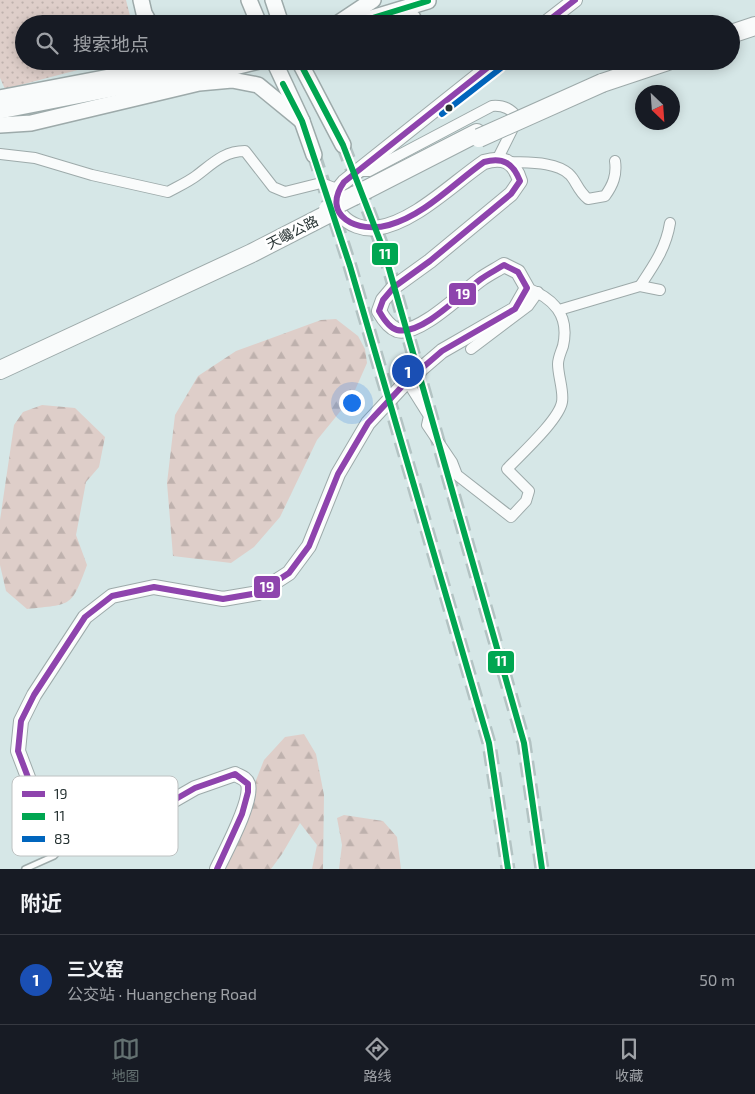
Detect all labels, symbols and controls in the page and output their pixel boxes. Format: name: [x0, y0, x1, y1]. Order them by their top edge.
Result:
search box: [15, 15, 740, 70]
icon: search: [33, 29, 61, 57]
text: 搜索地点: [73, 32, 149, 55]
north arrow: [635, 85, 680, 130]
unlabelled marker: [444, 103, 454, 113]
street label: 天巉公路: [263, 212, 321, 252]
line badge: 11: [371, 242, 399, 266]
text: 11: [379, 245, 391, 262]
line badge: 19: [448, 282, 477, 306]
text: 19: [456, 285, 470, 302]
pin: 1: [392, 352, 424, 390]
your location: [339, 390, 365, 416]
line badge: 19: [253, 575, 281, 599]
text: 19: [260, 578, 274, 595]
line badge: 11: [487, 650, 515, 674]
text: 11: [495, 652, 507, 669]
legend: [12, 776, 178, 856]
text: 19: [54, 785, 68, 802]
text: 11: [54, 807, 65, 824]
text: 83: [54, 830, 70, 847]
text: 附近: [20, 890, 62, 915]
text: 三义窑: [67, 957, 124, 980]
text: 1: [33, 970, 39, 989]
text: 50 m: [699, 970, 735, 989]
text: 公交站 · Huangcheng Road: [67, 984, 257, 1003]
tab: 地图: [112, 1035, 140, 1085]
tab: 路线: [363, 1035, 391, 1085]
tab: 收藏: [615, 1035, 643, 1085]

